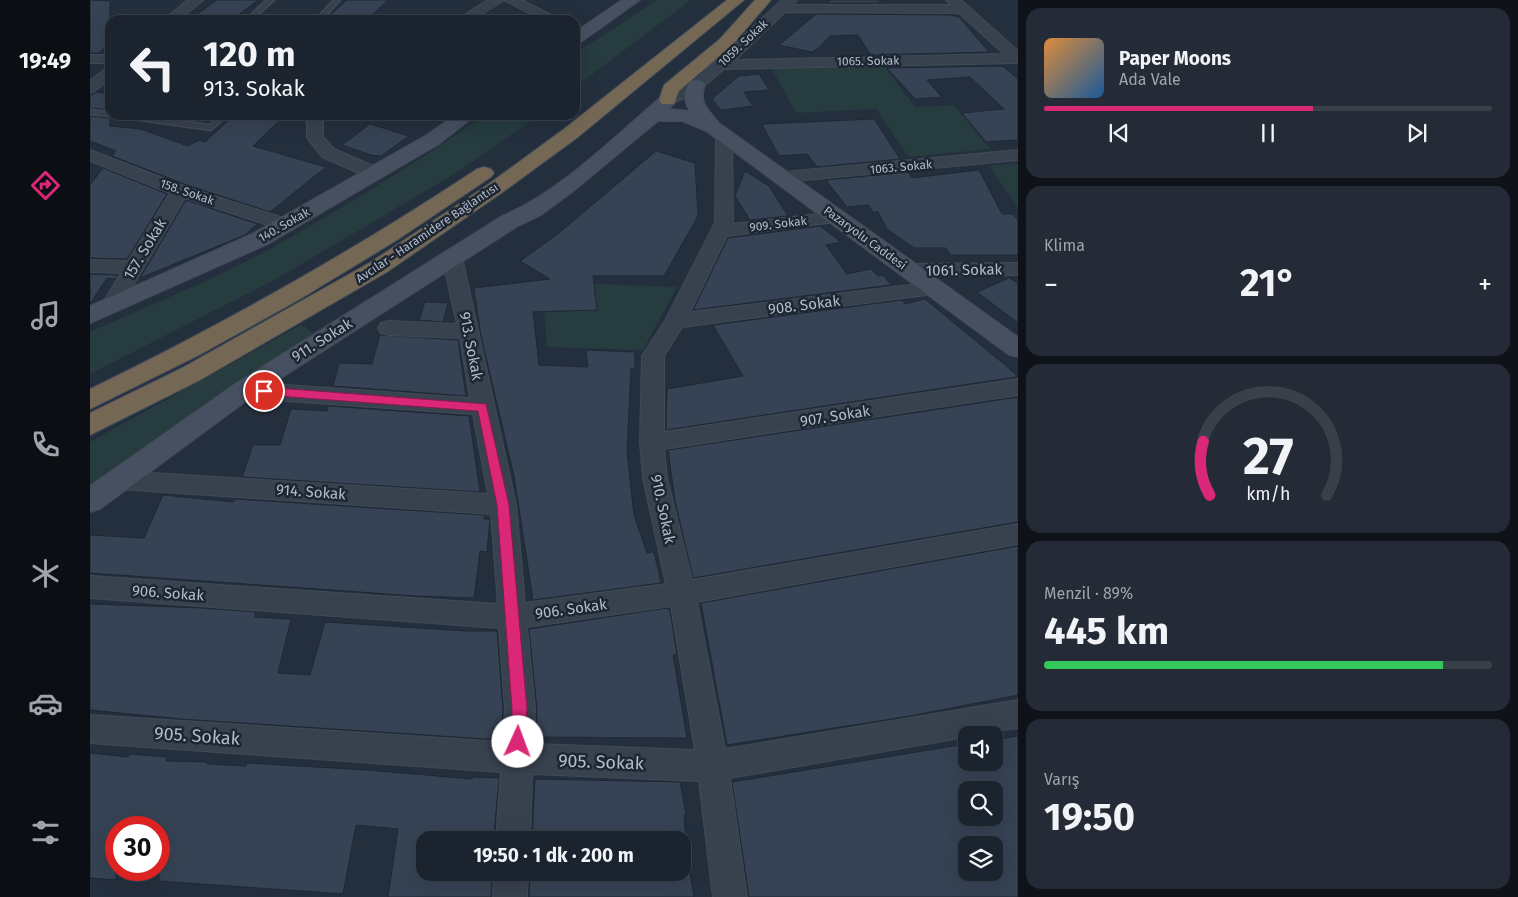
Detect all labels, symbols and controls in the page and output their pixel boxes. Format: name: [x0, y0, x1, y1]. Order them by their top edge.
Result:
street label: 1059. Sokak: [715, 16, 771, 69]
text: 120 m: [203, 33, 296, 75]
icon: left: [120, 35, 185, 100]
text: 19:49: [19, 47, 71, 74]
text: Paper Moons: [1119, 47, 1231, 70]
street label: 1065. Sokak: [837, 53, 900, 69]
text: Ada Vale: [1119, 70, 1181, 89]
text: 913. Sokak: [203, 75, 305, 102]
icon: previous: [1105, 119, 1133, 147]
icon: pause: [1254, 119, 1282, 147]
icon: next: [1403, 119, 1431, 147]
street label: 1063. Sokak: [869, 157, 934, 177]
icon: directions: [28, 168, 63, 203]
street label: 158. Sokak: [158, 176, 217, 208]
street label: Avcılar - Haramidere Bağlantısı: [353, 180, 501, 286]
street label: Pazaryolu Caddesi: [821, 203, 909, 273]
street label: 140. Sokak: [256, 204, 313, 245]
street label: 909. Sokak: [749, 213, 808, 234]
street label: 157. Sokak: [120, 215, 170, 283]
text: Klima: [1044, 236, 1085, 255]
street label: 1061. Sokak: [926, 260, 1003, 280]
text: 21°: [1240, 260, 1296, 306]
text: −: [1044, 268, 1058, 301]
text: +: [1478, 268, 1492, 301]
street label: 908. Sokak: [767, 292, 841, 318]
icon: music: [28, 298, 63, 333]
street label: 913. Sokak: [456, 310, 487, 382]
street label: 911. Sokak: [288, 314, 356, 366]
pin: [243, 370, 285, 412]
icon: arrive: [250, 377, 278, 405]
street label: 907. Sokak: [799, 402, 871, 430]
text: 27: [1243, 425, 1293, 488]
icon: phone: [28, 427, 63, 462]
street label: 910. Sokak: [647, 473, 679, 546]
street label: 914. Sokak: [276, 481, 347, 503]
text: km/h: [1246, 483, 1290, 505]
icon: climate: [28, 556, 63, 591]
street label: 906. Sokak: [131, 582, 205, 605]
text: Menzil · 89%: [1044, 584, 1133, 603]
street label: 906. Sokak: [534, 595, 608, 623]
text: 445 km: [1044, 608, 1169, 654]
icon: car: [28, 686, 63, 721]
position arrow: [491, 715, 543, 767]
street label: 905. Sokak: [153, 722, 241, 750]
map controls: [958, 726, 1003, 881]
button: sound: [958, 726, 1003, 771]
street label: 905. Sokak: [558, 750, 645, 775]
text: Varış: [1044, 770, 1079, 789]
button: search: [958, 781, 1003, 826]
text: 19:50: [1044, 794, 1135, 840]
icon: filters: [28, 815, 63, 850]
speed limit sign: 30: [105, 816, 170, 881]
button: layers: [958, 836, 1003, 881]
text: 19:50 · 1 dk · 200 m: [473, 844, 634, 867]

